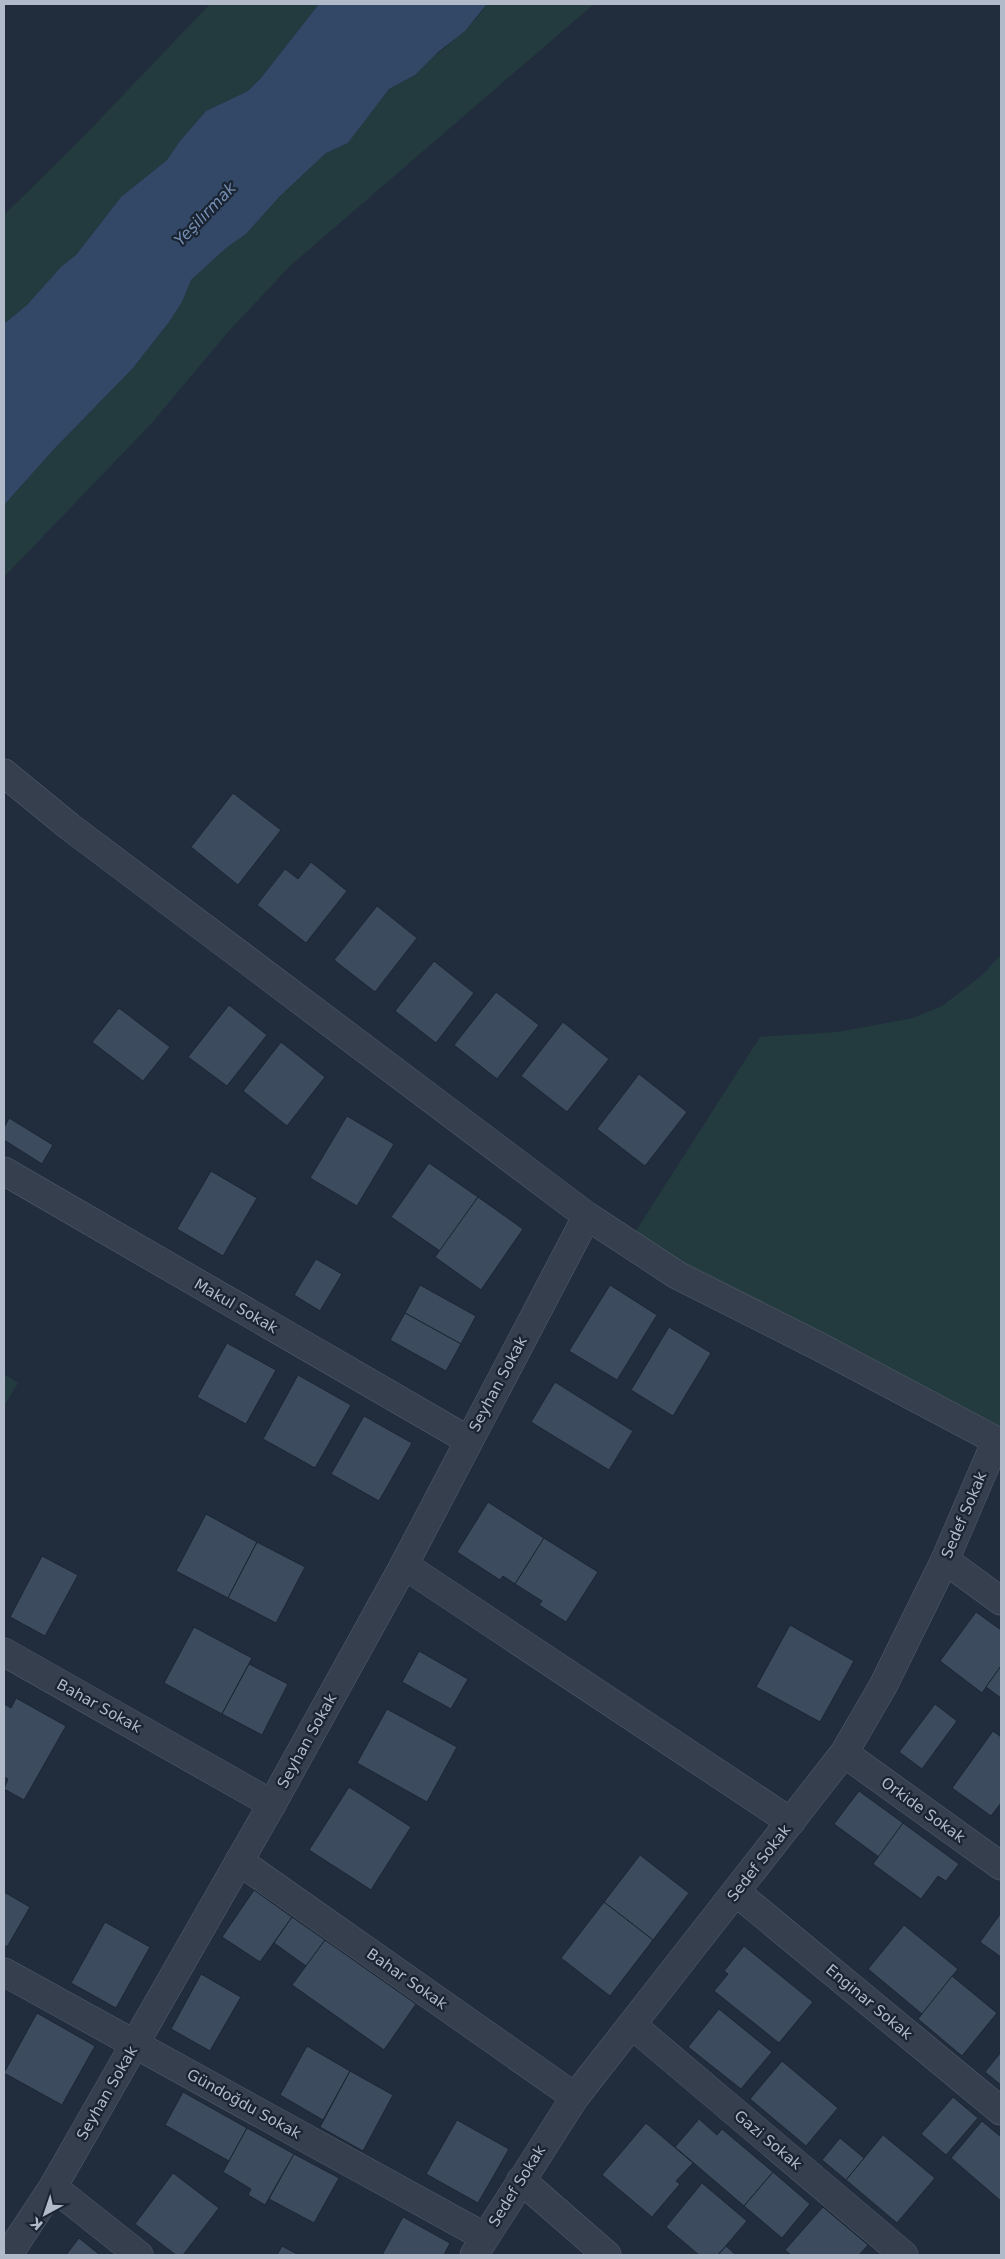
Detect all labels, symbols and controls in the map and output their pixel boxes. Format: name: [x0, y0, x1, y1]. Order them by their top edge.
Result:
water label: Yeşilırmak: [170, 178, 240, 250]
street label: Makul Sokak: [191, 1275, 281, 1337]
street label: Seyhan Sokak: [465, 1333, 531, 1435]
street label: Sedef Sokak: [938, 1469, 990, 1561]
street label: Bahar Sokak: [53, 1675, 145, 1737]
street label: Seyhan Sokak: [274, 1690, 341, 1792]
street label: Orkide Sokak: [878, 1774, 969, 1847]
street label: Sedef Sokak: [723, 1821, 795, 1905]
street label: Bahar Sokak: [363, 1945, 451, 2014]
street label: Enginar Sokak: [822, 1961, 916, 2044]
street label: Seyhan Sokak: [73, 2043, 141, 2143]
street label: Gündoğdu Sokak: [184, 2065, 304, 2143]
street label: Gazi Sokak: [731, 2107, 806, 2174]
street label: Sedef Sokak: [485, 2142, 549, 2230]
north arrow: [20, 2189, 70, 2239]
text: K: [26, 2214, 46, 2234]

